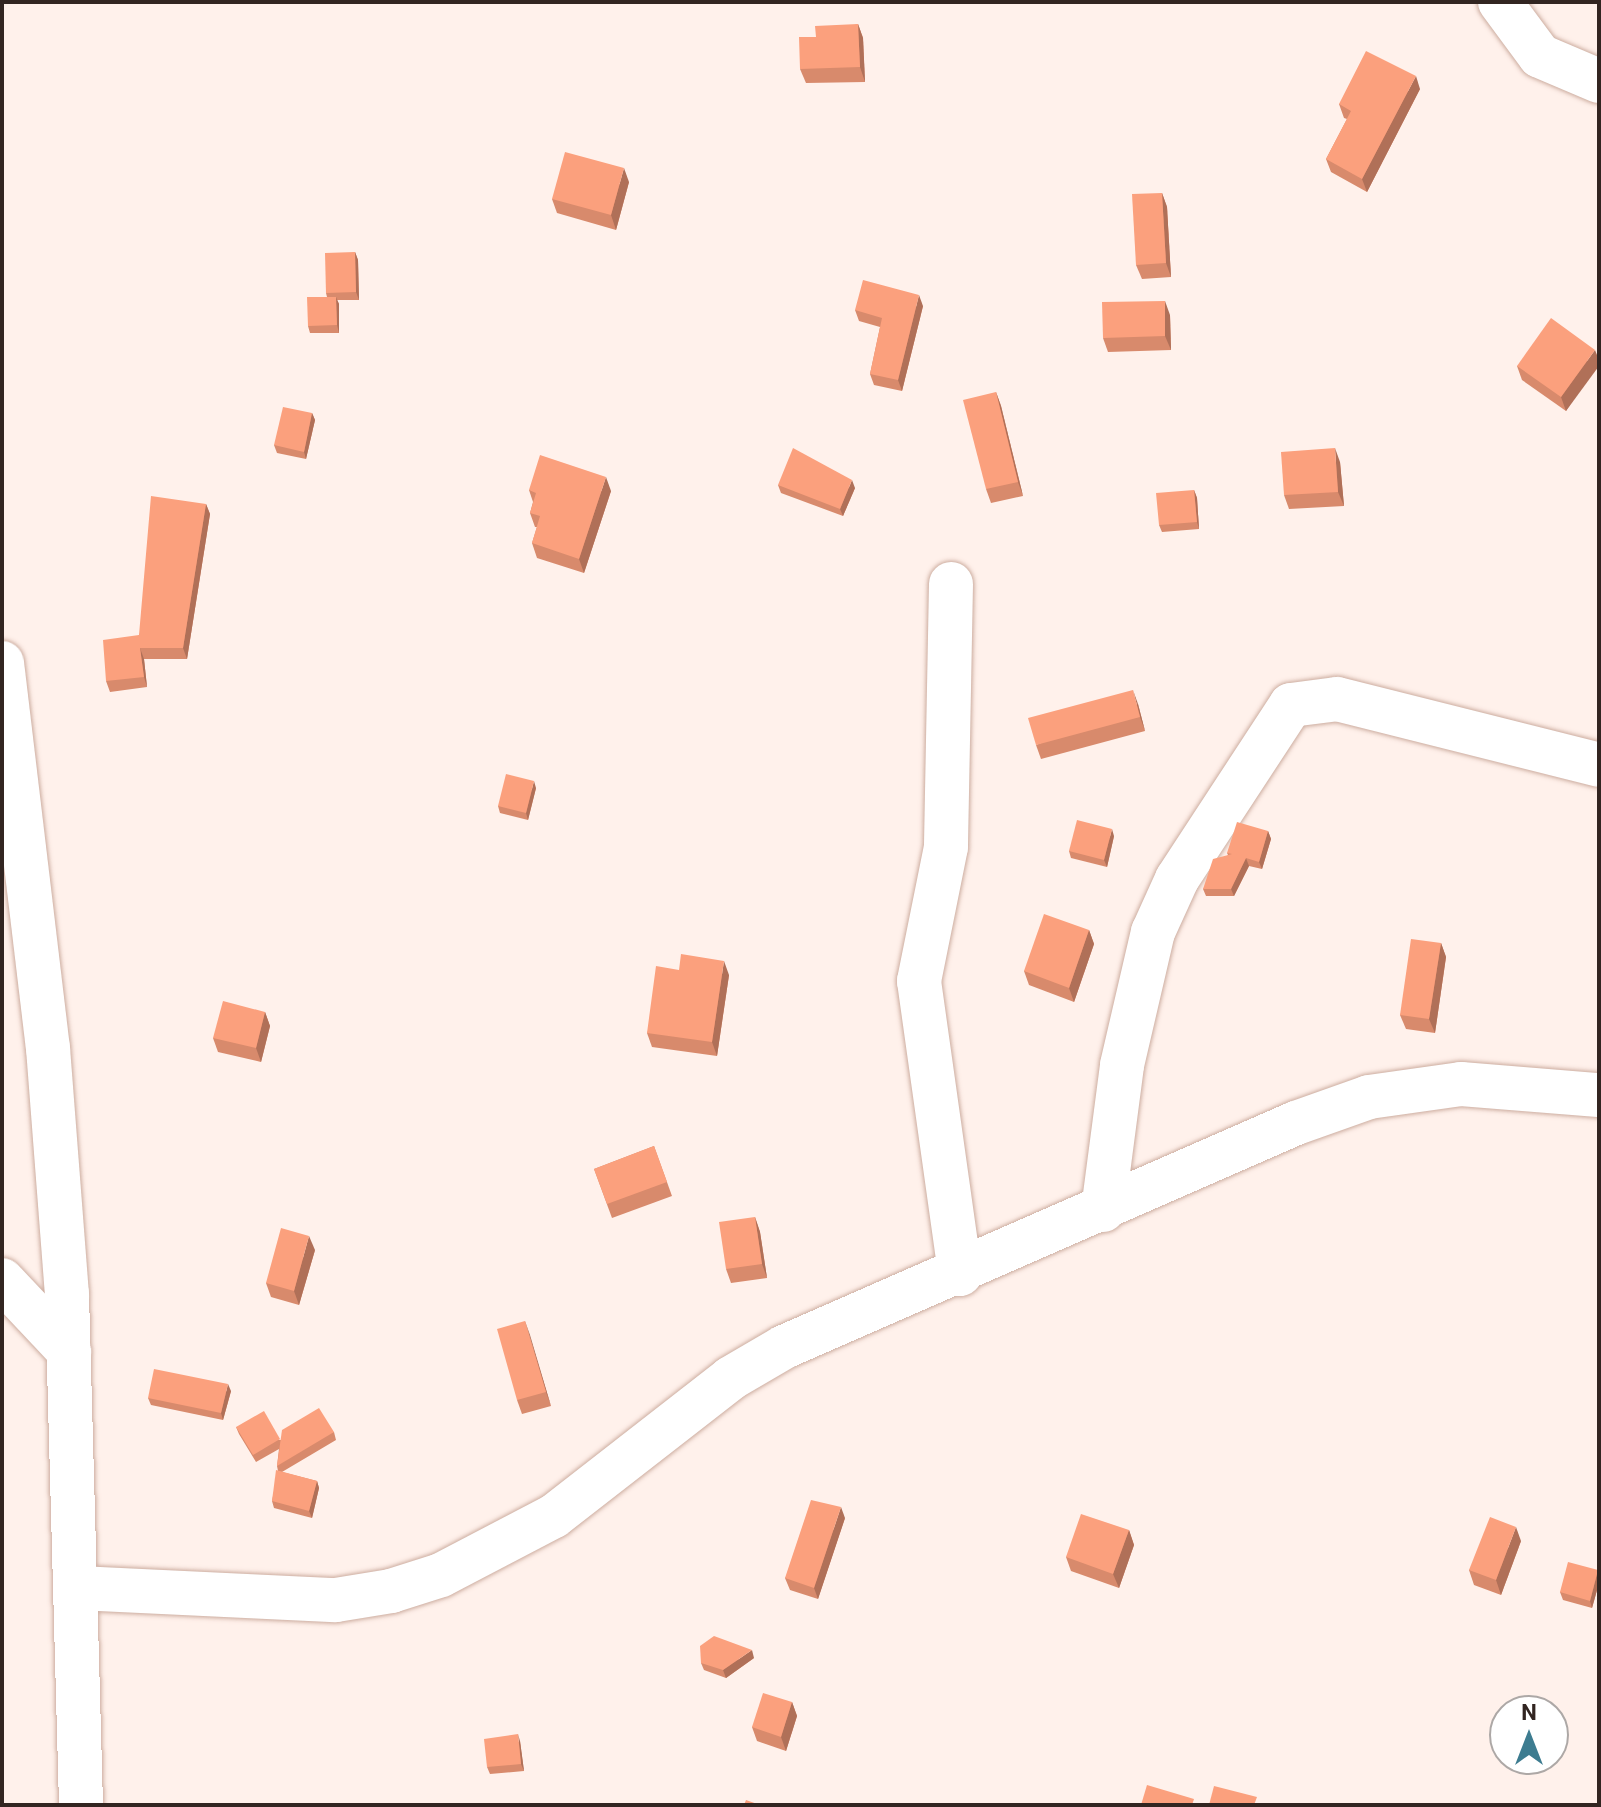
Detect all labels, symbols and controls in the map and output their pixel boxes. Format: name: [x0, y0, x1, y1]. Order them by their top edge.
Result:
north arrow: [1489, 1695, 1569, 1775]
text: N: [1521, 1700, 1537, 1725]

